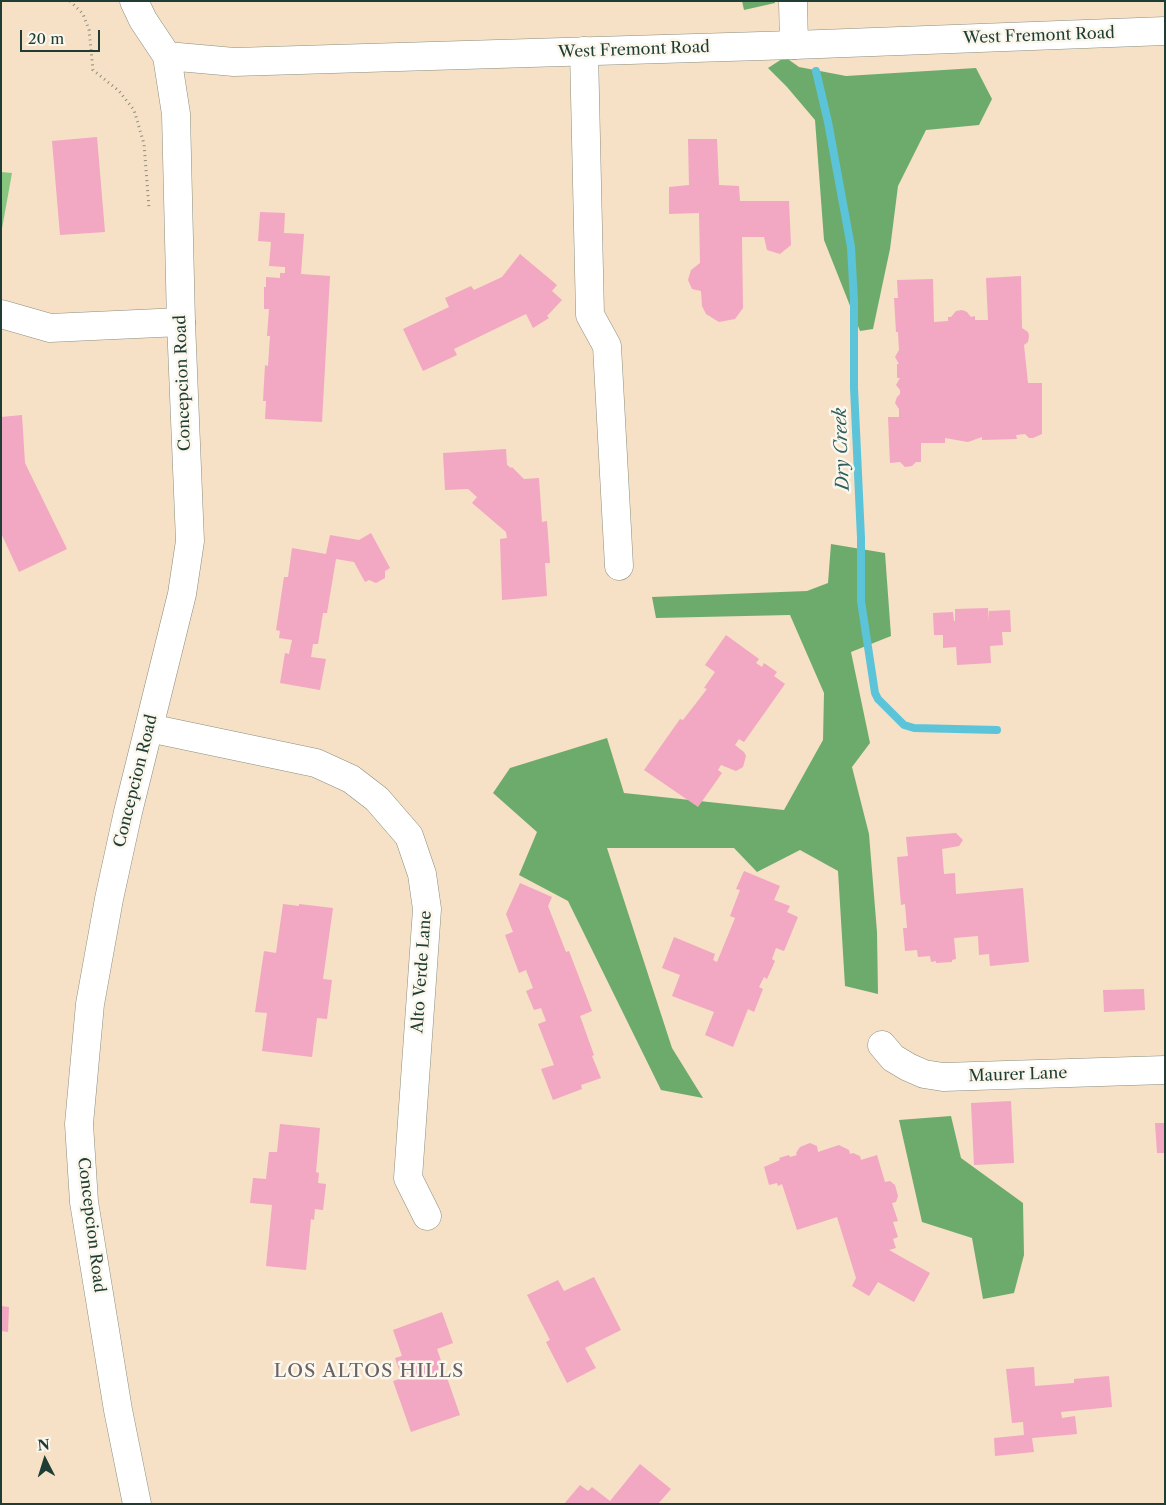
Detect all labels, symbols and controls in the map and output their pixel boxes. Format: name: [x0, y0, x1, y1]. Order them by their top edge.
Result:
scale bar: [22, 20, 102, 52]
street label: West Fremont Road: [963, 24, 1115, 48]
text: 20 m: [28, 29, 64, 48]
street label: West Fremont Road: [558, 38, 710, 62]
street label: Concepcion Road: [171, 315, 195, 451]
water label: Dry Creek: [830, 407, 854, 491]
street label: Concepcion Road: [110, 713, 162, 849]
street label: Alto Verde Lane: [408, 910, 436, 1034]
street label: Maurer Lane: [968, 1064, 1068, 1086]
street label: Concepcion Road: [73, 1156, 109, 1294]
district label: LOS ALTOS HILLS: [272, 1361, 466, 1383]
north arrow: [20, 1435, 70, 1485]
text: N: [37, 1436, 51, 1455]

